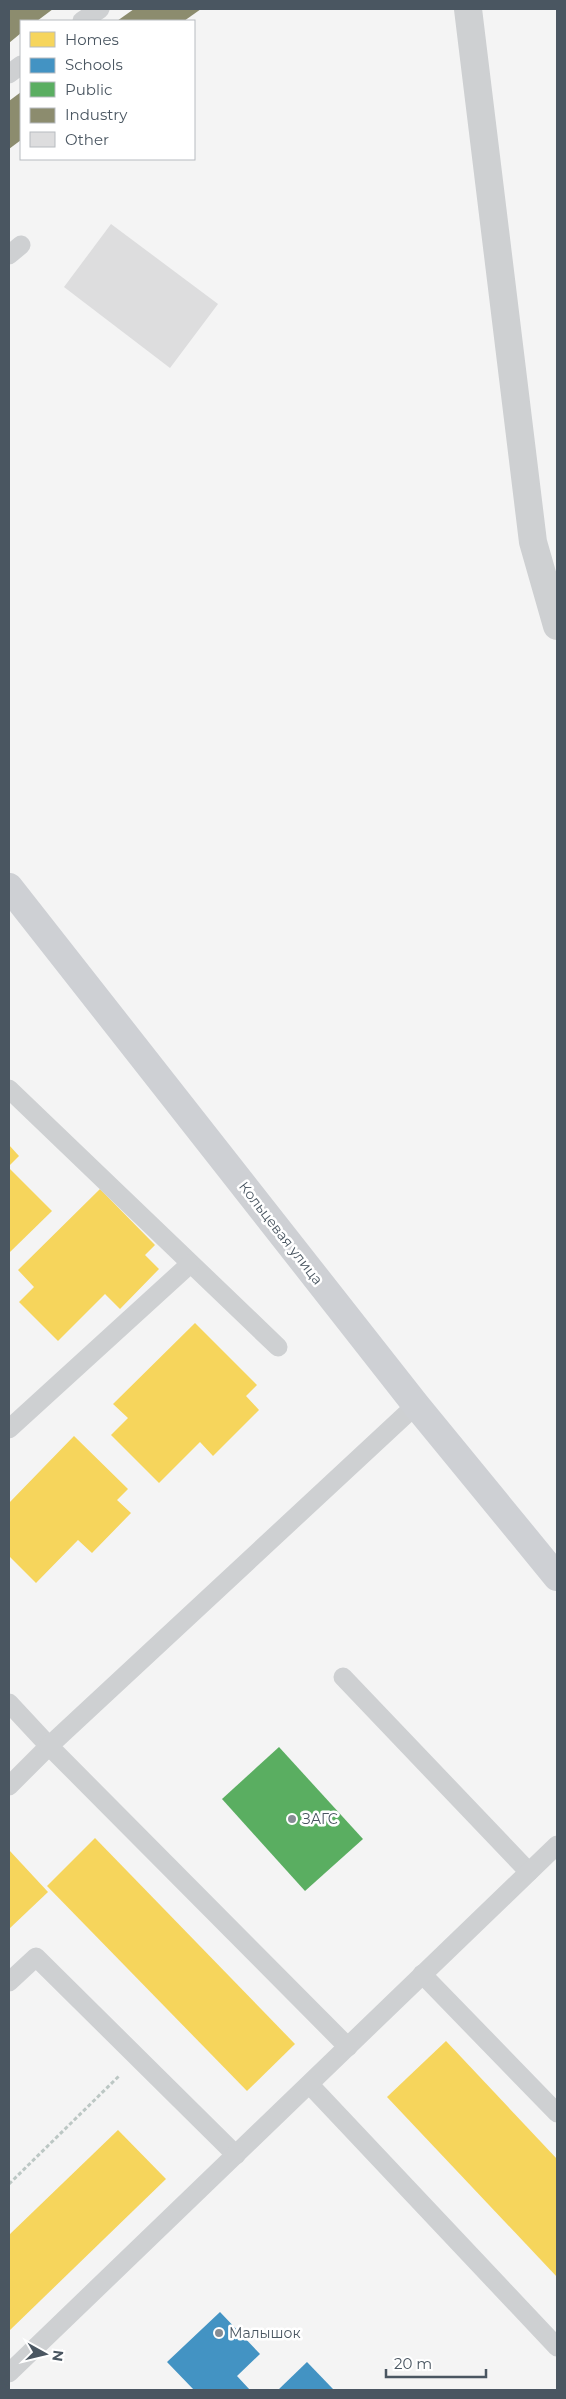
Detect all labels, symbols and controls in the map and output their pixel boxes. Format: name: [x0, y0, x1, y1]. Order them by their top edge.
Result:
legend: [20, 20, 195, 160]
text: Homes: [65, 30, 119, 49]
text: Schools: [65, 55, 123, 74]
text: Public: [65, 80, 113, 99]
text: Industry: [65, 105, 128, 124]
text: Other: [65, 130, 109, 149]
street label: Кольцевая улица: [235, 1178, 327, 1288]
place label: ЗАГС: [302, 1810, 338, 1828]
marker: ЗАГС: [286, 1813, 298, 1825]
place label: Малышок: [229, 2324, 301, 2342]
marker: Малышок: [213, 2327, 225, 2339]
north arrow: [20, 2329, 70, 2379]
scale bar: [386, 2346, 486, 2378]
text: N: [48, 2349, 68, 2363]
text: 20 m: [394, 2354, 432, 2373]

